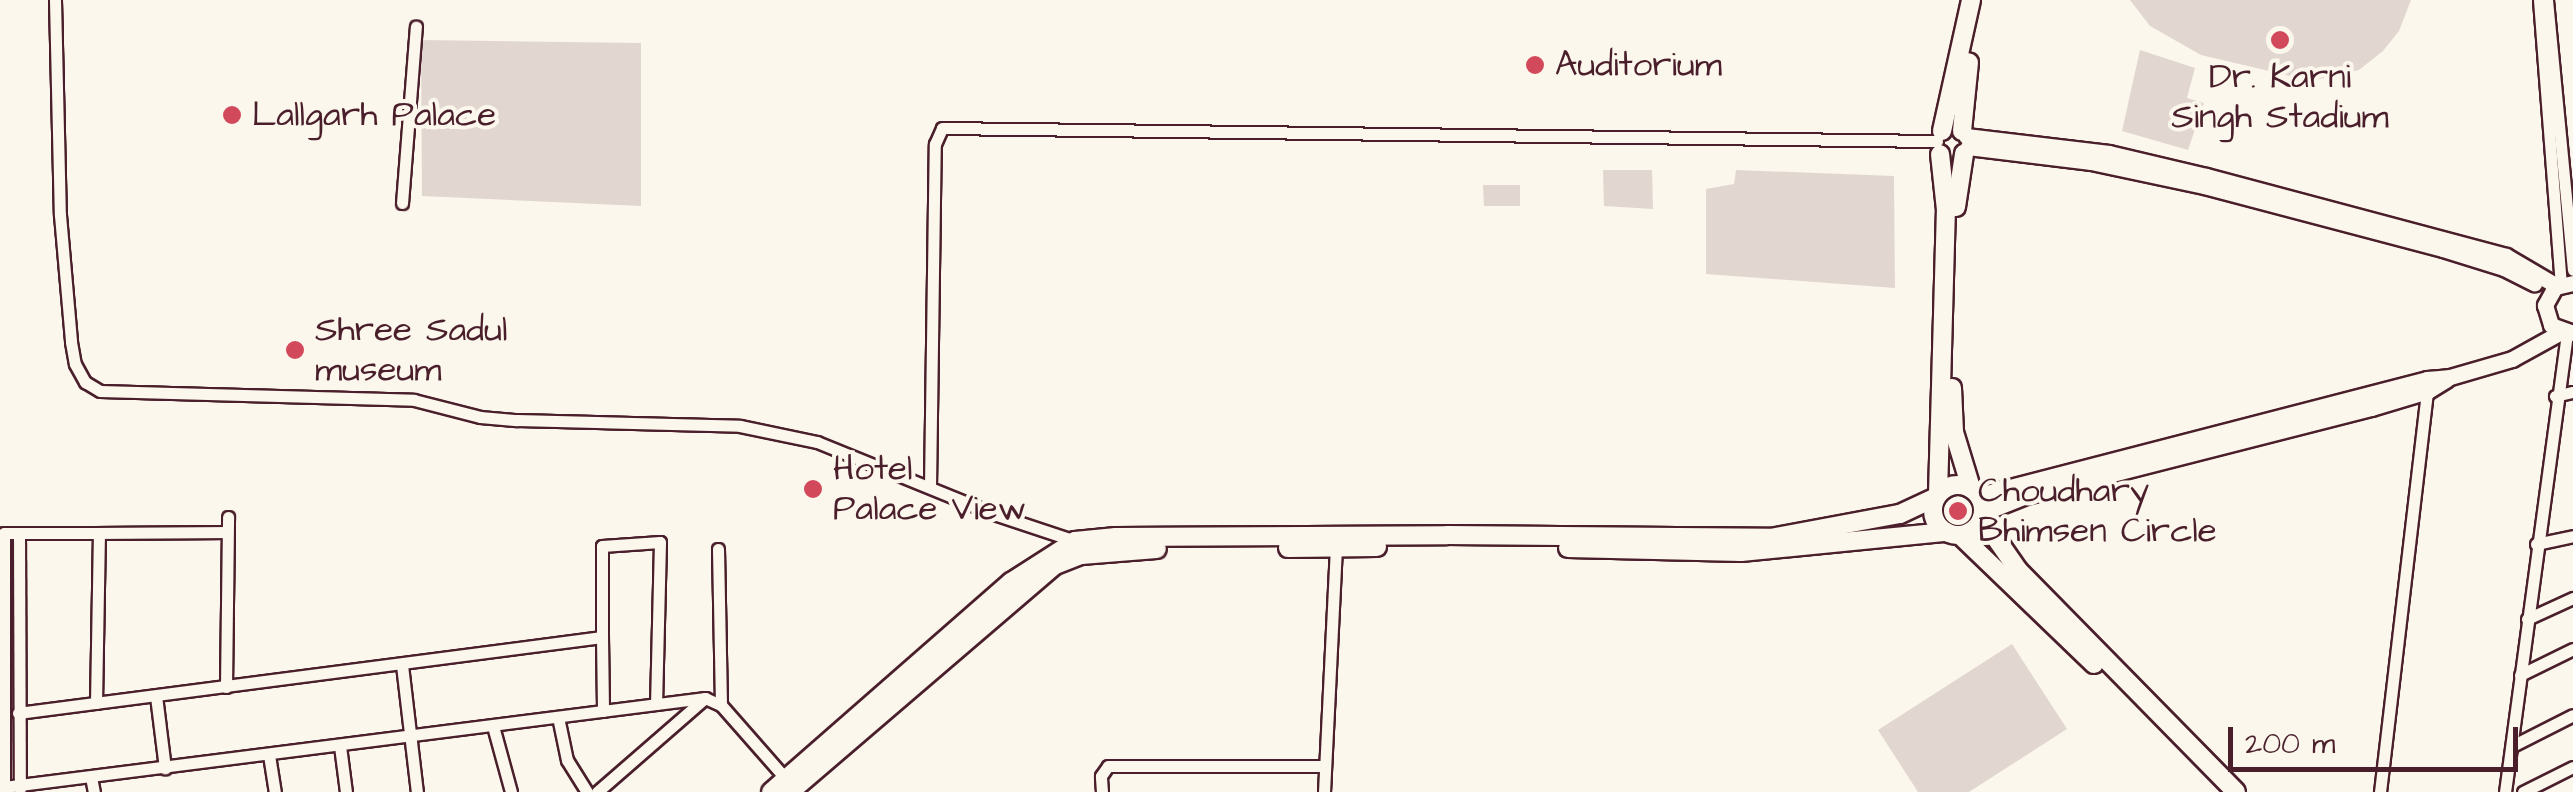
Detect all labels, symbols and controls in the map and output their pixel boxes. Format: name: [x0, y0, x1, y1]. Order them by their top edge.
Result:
marker: Dr. Karni Singh Stadium: [2269, 29, 2291, 51]
place label: Auditorium: [1555, 44, 1722, 86]
marker: Auditorium: [1524, 54, 1546, 76]
place label: Dr. Karni Singh Stadium: [2171, 56, 2389, 138]
place label: Lallgarh Palace: [252, 94, 496, 136]
marker: Lallgarh Palace: [221, 104, 243, 126]
place label: Shree Sadul museum: [315, 309, 508, 391]
marker: Shree Sadul museum: [284, 339, 306, 361]
place label: Hotel Palace View: [833, 448, 1026, 530]
place label: Choudhary Bhimsen Circle: [1978, 470, 2217, 552]
marker: Hotel Palace View: [802, 478, 824, 500]
marker: Choudhary Bhimsen Circle: [1947, 500, 1969, 522]
scale bar: [2233, 707, 2523, 769]
text: 200 m: [2245, 723, 2335, 765]

